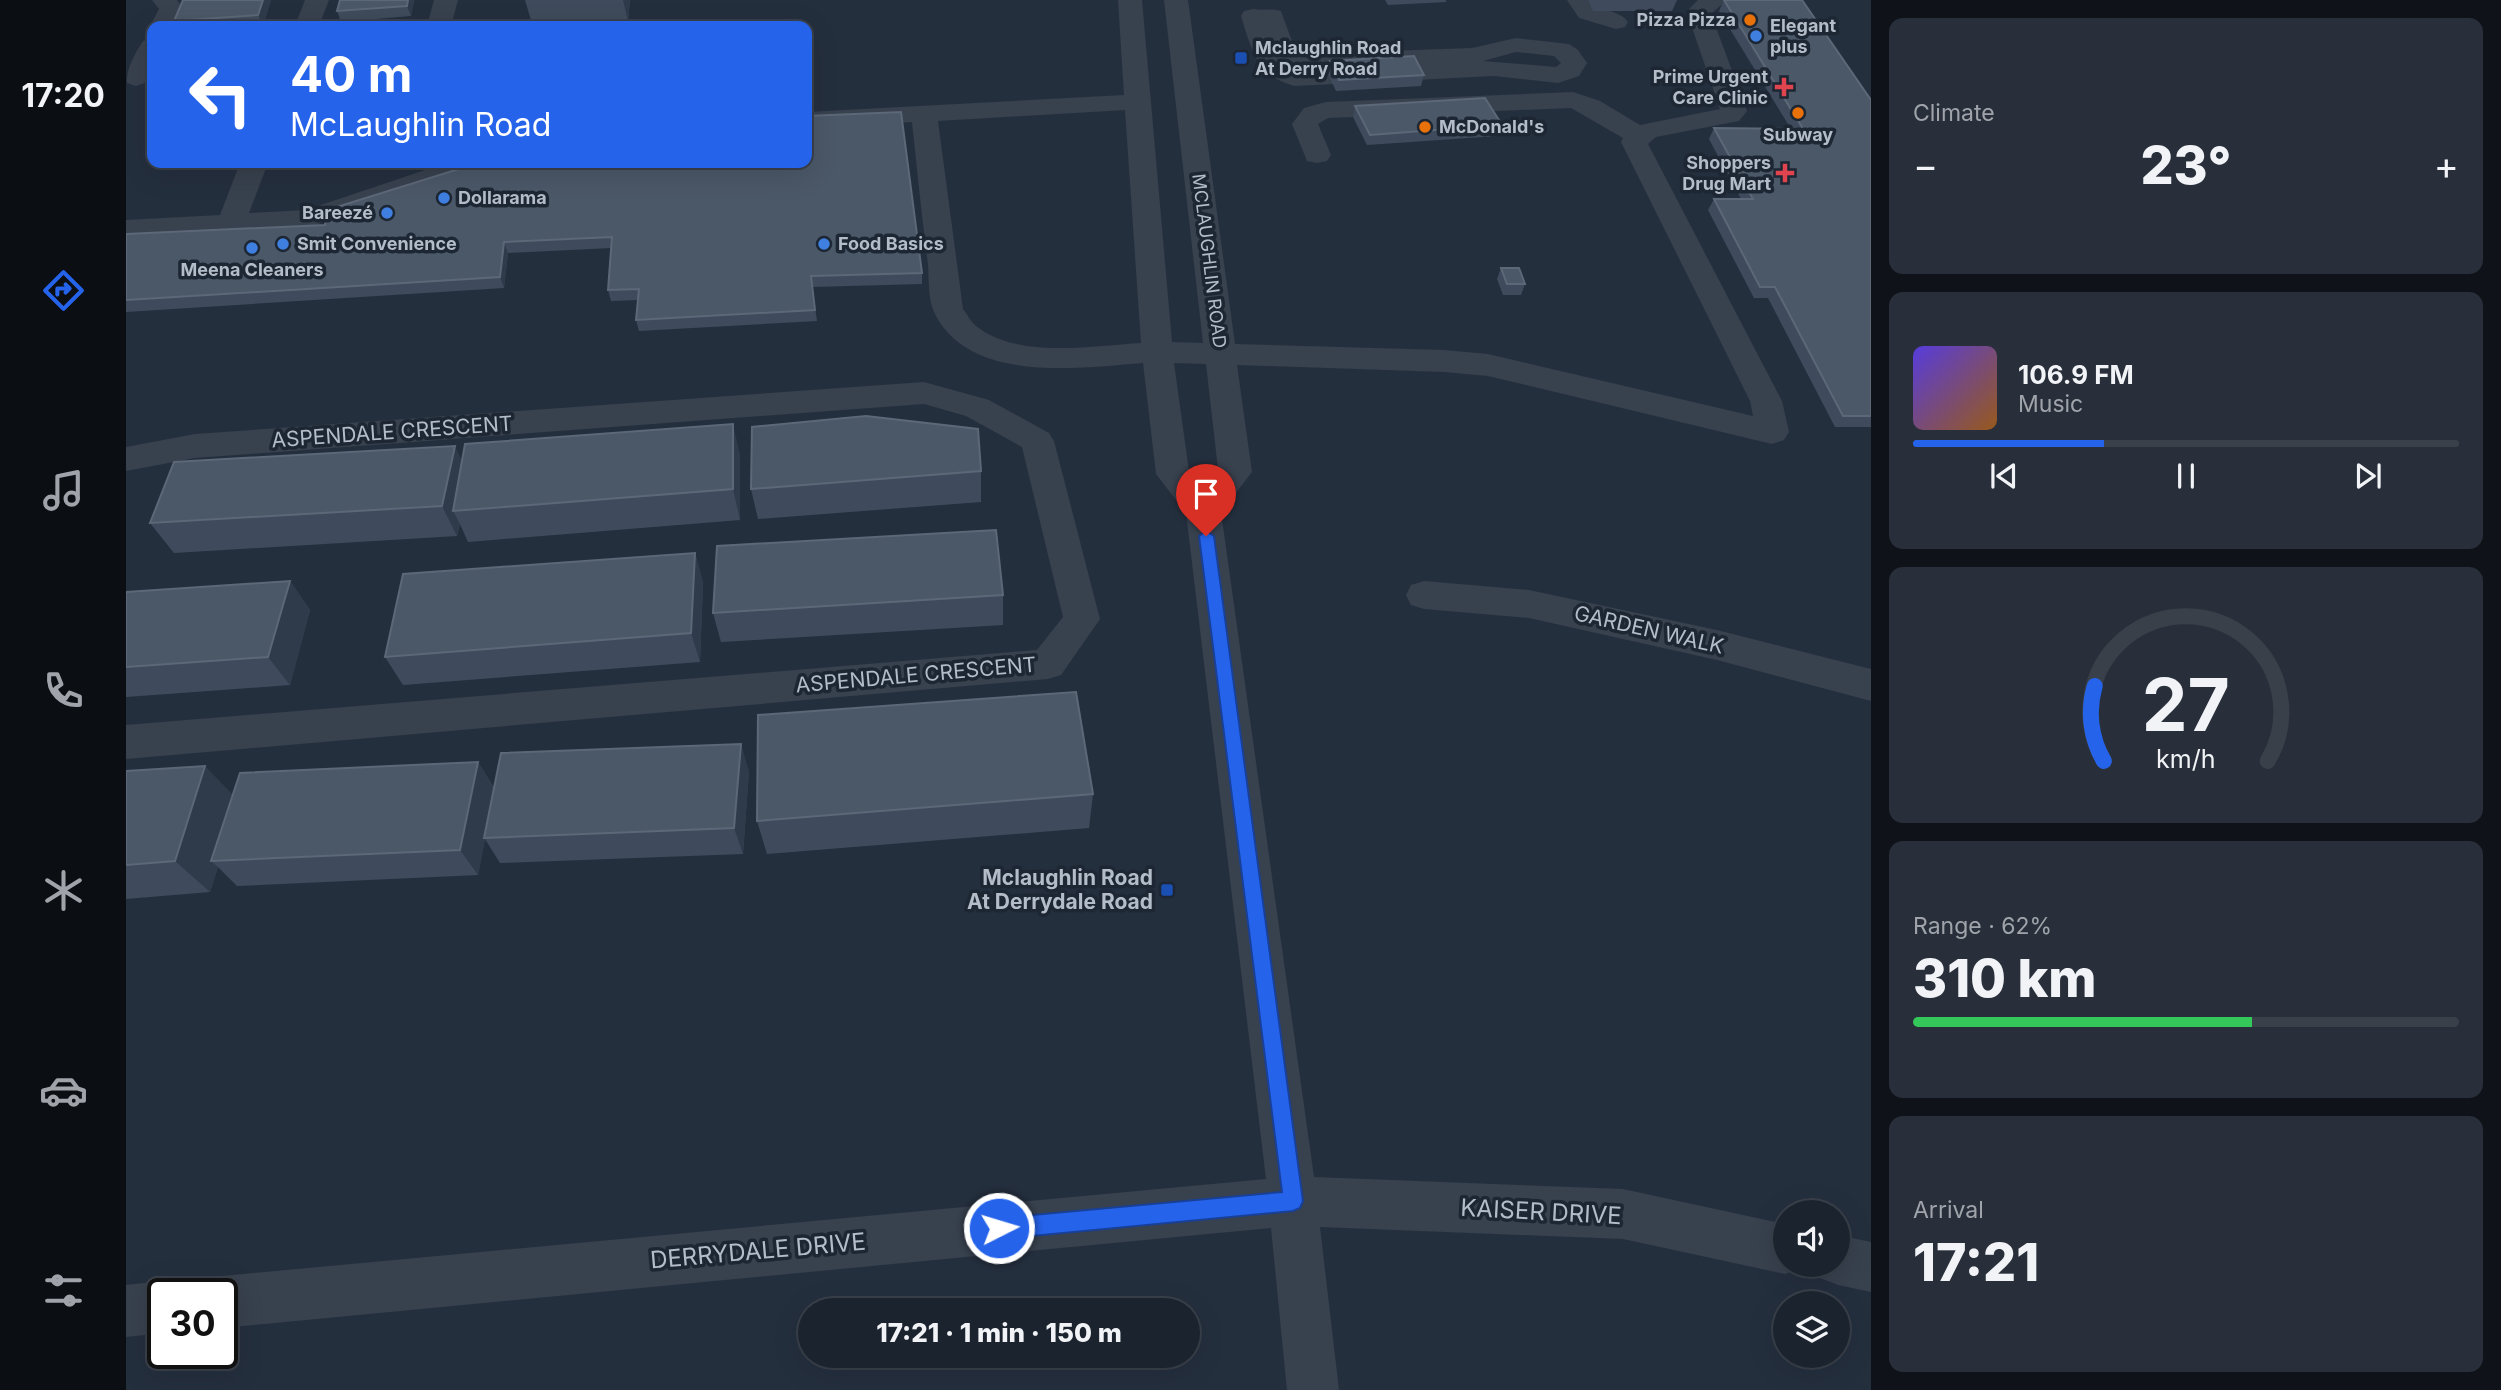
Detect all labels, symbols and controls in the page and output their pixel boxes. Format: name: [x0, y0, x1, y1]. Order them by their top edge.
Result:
place label: Pizza Pizza: [1637, 9, 1736, 30]
marker: Pizza Pizza: [1742, 12, 1758, 28]
place label: Elegant plus: [1770, 15, 1837, 57]
marker: Elegant plus: [1748, 28, 1764, 44]
place label: Mclaughlin Road At Derry Road: [1255, 37, 1401, 79]
text: 40 m: [290, 45, 413, 104]
icon: left: [175, 49, 266, 140]
marker: Mclaughlin Road At Derry Road: [1233, 50, 1249, 66]
place label: Prime Urgent Care Clinic: [1653, 66, 1768, 108]
text: 17:20: [21, 76, 105, 115]
marker: Prime Urgent Care Clinic: [1774, 77, 1794, 97]
text: Climate: [1913, 99, 1995, 127]
text: McLaughlin Road: [290, 105, 551, 144]
marker: Subway: [1790, 105, 1806, 121]
place label: McDonald's: [1439, 116, 1544, 137]
marker: McDonald's: [1417, 119, 1433, 135]
place label: Subway: [1763, 124, 1833, 145]
text: 23°: [2140, 134, 2232, 197]
text: −: [1913, 142, 1938, 188]
text: +: [2434, 142, 2459, 188]
place label: Shoppers Drug Mart: [1682, 152, 1771, 194]
marker: Shoppers Drug Mart: [1777, 165, 1793, 181]
street label: MCLAUGHLIN ROAD: [1188, 172, 1231, 349]
place label: Dollarama: [458, 187, 547, 208]
marker: Dollarama: [436, 190, 452, 206]
place label: Bareezé: [302, 202, 373, 223]
marker: Bareezé: [379, 205, 395, 221]
place label: Smit Convenience: [297, 233, 457, 254]
place label: Food Basics: [838, 233, 944, 254]
marker: Smit Convenience: [275, 236, 291, 252]
marker: Food Basics: [816, 236, 832, 252]
marker: Meena Cleaners: [244, 240, 260, 256]
place label: Meena Cleaners: [180, 259, 324, 280]
icon: directions: [39, 266, 88, 315]
text: 106.9 FM: [2018, 359, 2134, 390]
text: Music: [2018, 390, 2083, 418]
street label: ASPENDALE CRESCENT: [271, 411, 513, 452]
icon: previous: [1985, 457, 2023, 495]
icon: pause: [2167, 457, 2205, 495]
icon: next: [2349, 457, 2387, 495]
pin: [1176, 464, 1236, 536]
icon: music: [39, 466, 88, 515]
icon: arrive: [1187, 475, 1225, 513]
street label: GARDEN WALK: [1572, 600, 1726, 659]
street label: ASPENDALE CRESCENT: [795, 652, 1037, 697]
text: 27: [2142, 660, 2230, 749]
icon: phone: [39, 666, 88, 715]
text: km/h: [2156, 744, 2216, 774]
place label: Mclaughlin Road At Derrydale Road: [967, 865, 1153, 914]
icon: climate: [39, 866, 88, 915]
marker: Mclaughlin Road At Derrydale Road: [1159, 882, 1175, 898]
text: Range · 62%: [1913, 912, 2052, 940]
text: 310 km: [1913, 947, 2097, 1010]
icon: car: [39, 1066, 88, 1115]
position arrow: [962, 1191, 1036, 1265]
street label: KAISER DRIVE: [1460, 1193, 1622, 1230]
text: Arrival: [1913, 1196, 1984, 1224]
map controls: [1773, 1200, 1850, 1368]
button: sound: [1773, 1200, 1850, 1277]
street label: DERRYDALE DRIVE: [649, 1227, 867, 1274]
text: 17:21: [1913, 1231, 2039, 1294]
icon: filters: [39, 1266, 88, 1315]
speed limit sign: 30: [147, 1278, 238, 1369]
button: layers: [1773, 1291, 1850, 1368]
text: 17:21 · 1 min · 150 m: [876, 1317, 1122, 1348]

